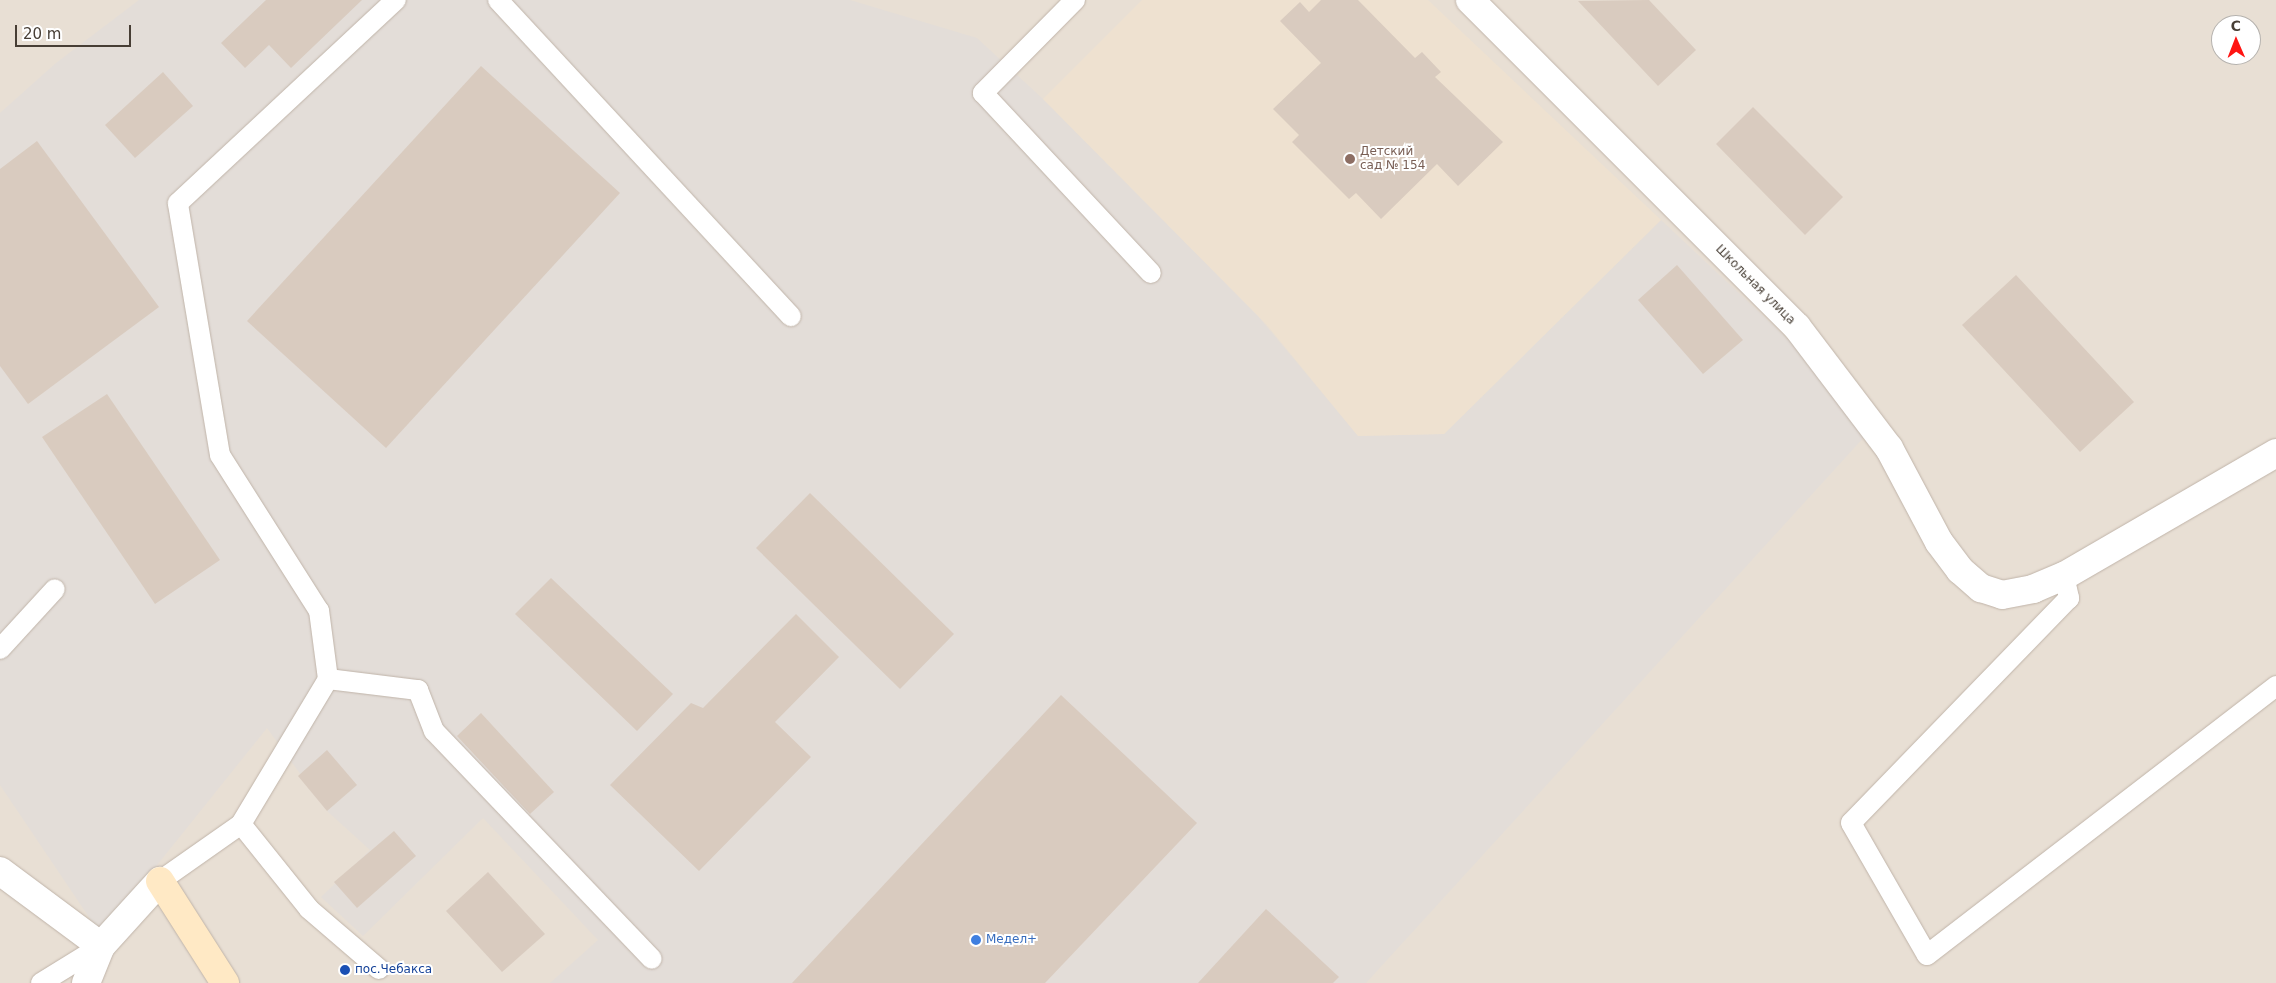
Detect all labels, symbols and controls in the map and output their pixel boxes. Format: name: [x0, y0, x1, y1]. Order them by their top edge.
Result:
scale bar: [18, 15, 134, 47]
north arrow: [2211, 15, 2261, 65]
text: С: [2230, 18, 2241, 34]
text: 20 m: [23, 25, 61, 43]
place label: Детский сад № 154: [1360, 145, 1425, 173]
marker: Детский сад № 154: [1344, 153, 1356, 165]
street label: Школьная улица: [1712, 242, 1798, 328]
place label: Медел+: [986, 933, 1037, 947]
marker: Медел+: [970, 934, 982, 946]
place label: пос.Чебакса: [355, 963, 432, 977]
marker: пос.Чебакса: [339, 964, 351, 976]

